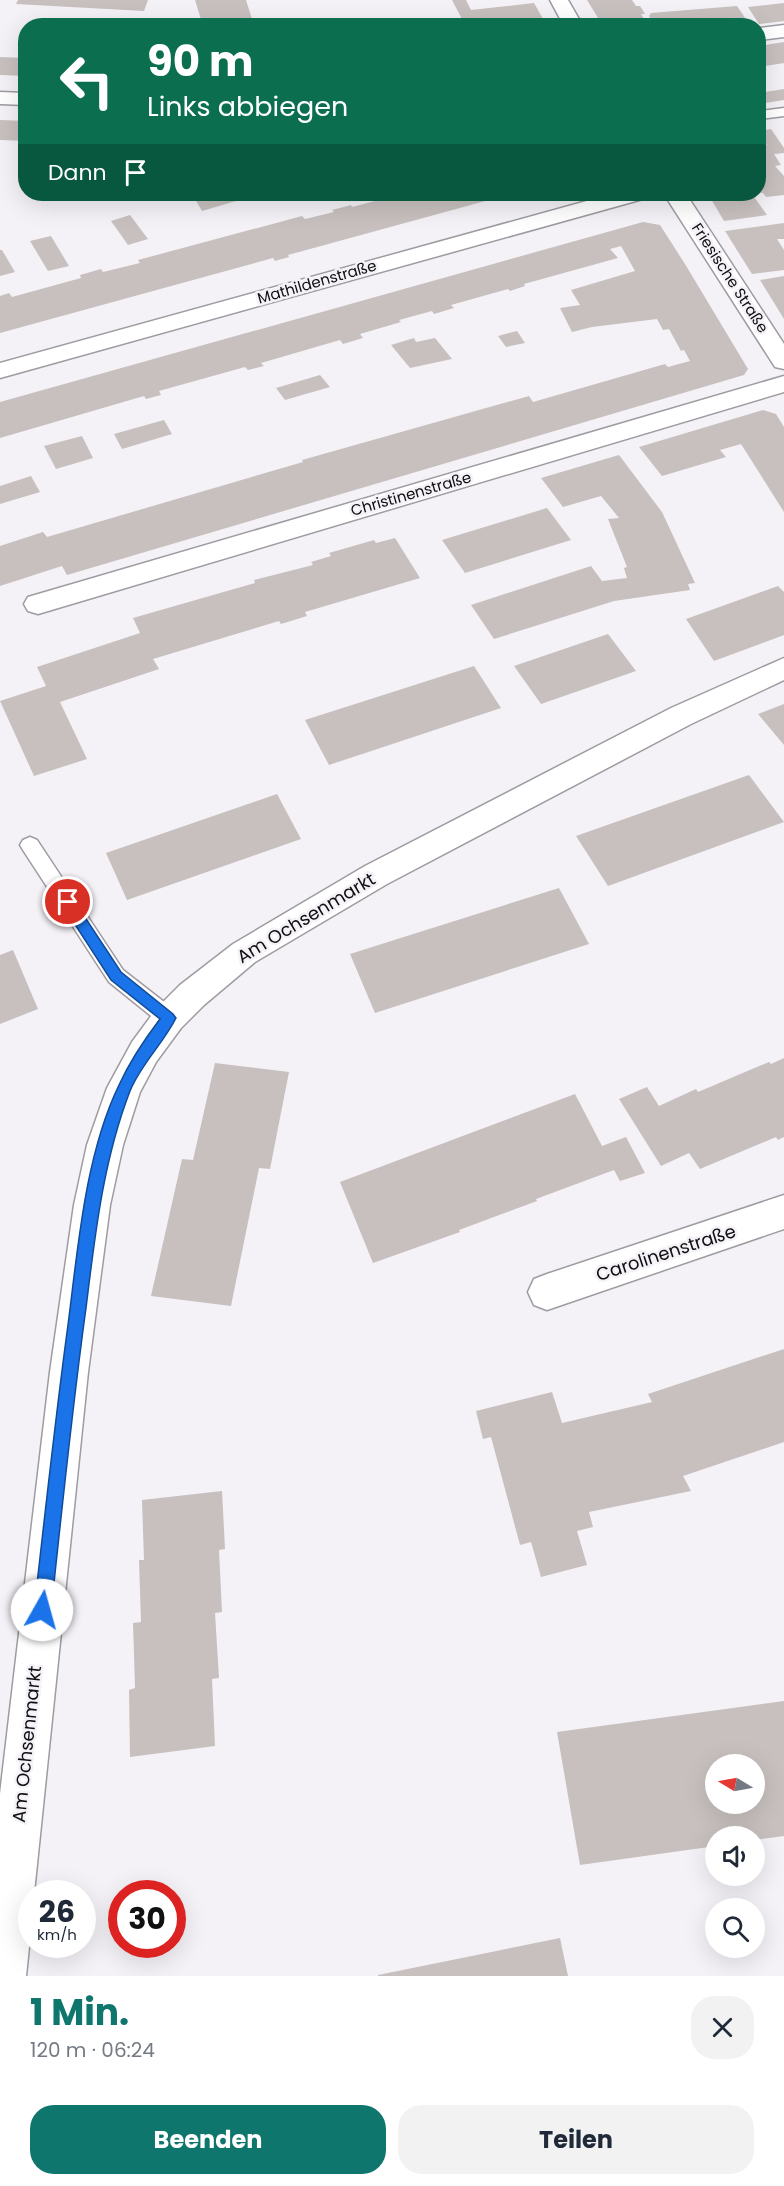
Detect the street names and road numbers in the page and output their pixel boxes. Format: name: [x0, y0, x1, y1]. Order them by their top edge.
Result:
street label: Friesische Straße: [687, 219, 774, 337]
street label: Mathildenstraße: [255, 254, 379, 309]
street label: Christinenstraße: [348, 466, 474, 521]
street label: Am Ochsenmarkt: [232, 866, 380, 969]
street label: Carolinenstraße: [593, 1218, 739, 1287]
street label: Am Ochsenmarkt: [6, 1664, 47, 1824]

